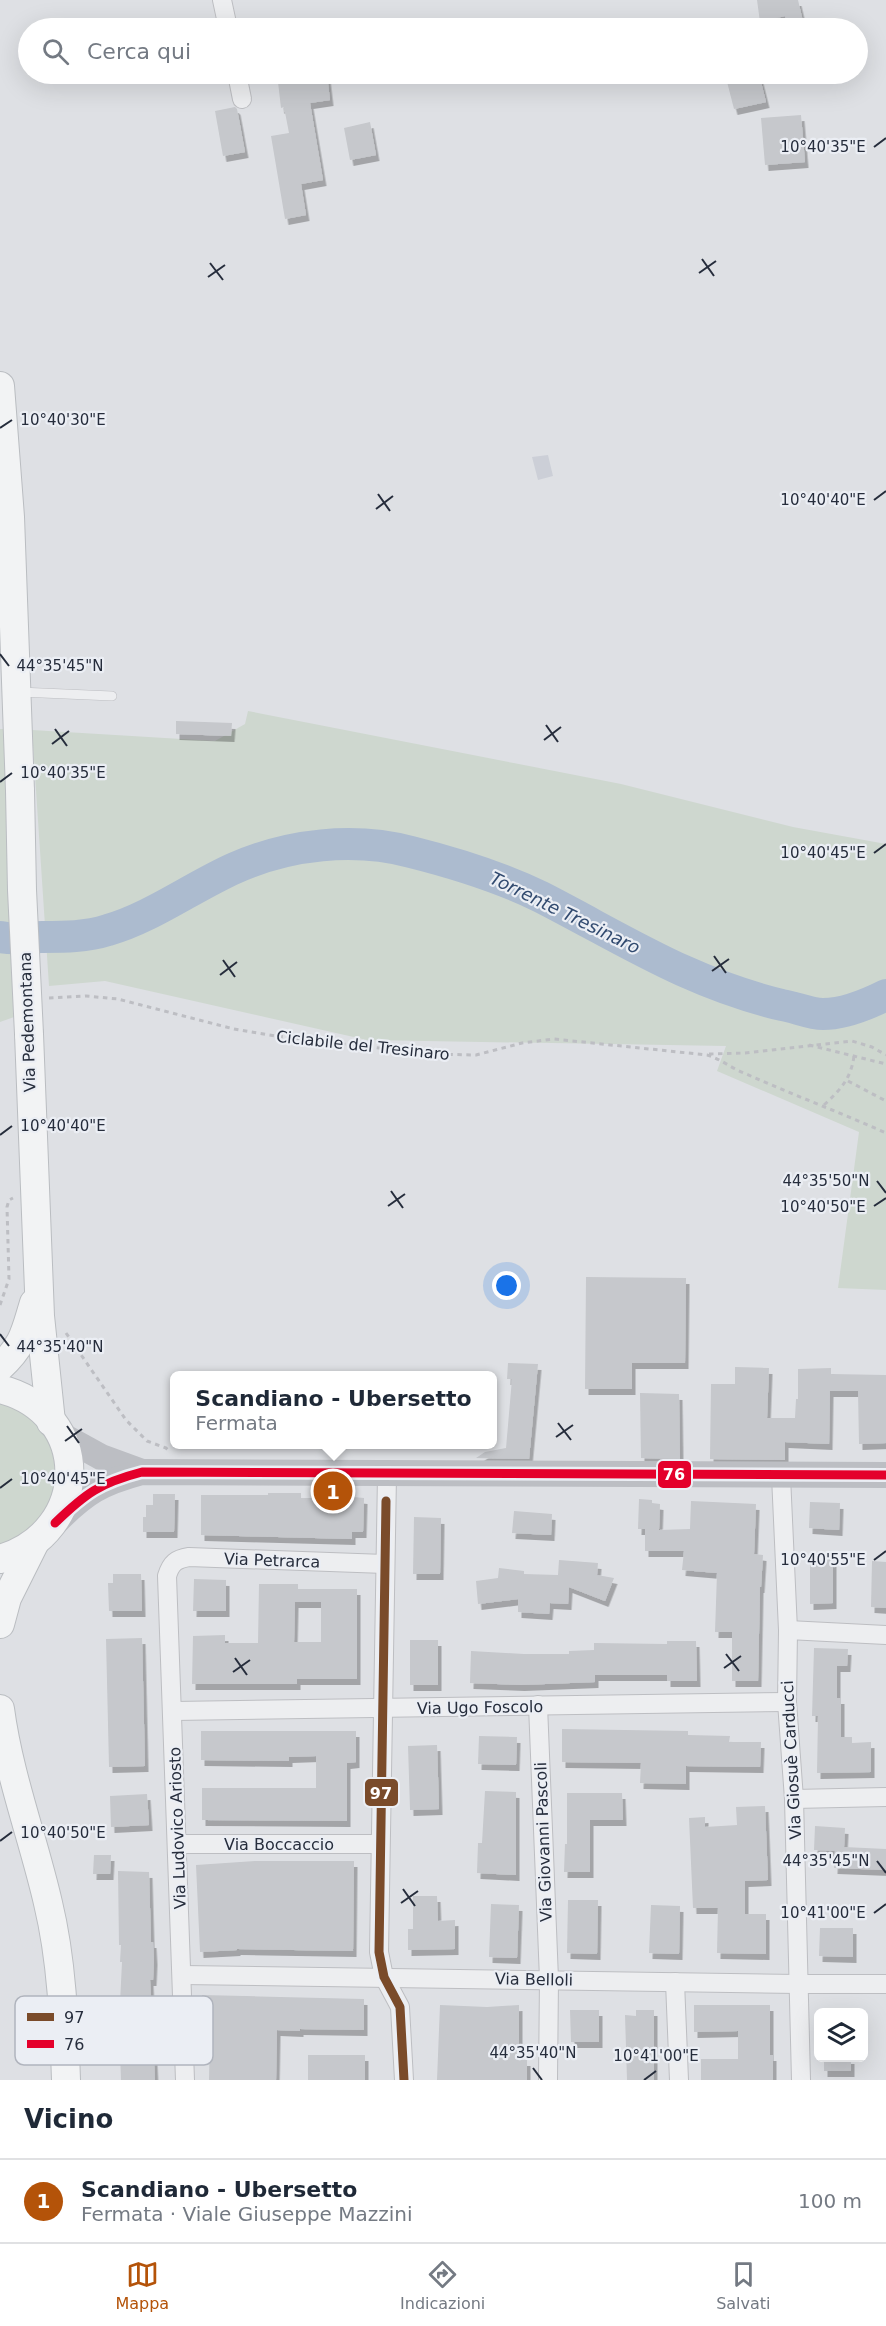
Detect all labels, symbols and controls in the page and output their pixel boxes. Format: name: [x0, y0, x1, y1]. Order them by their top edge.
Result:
search box: [18, 18, 868, 84]
icon: search: [39, 35, 72, 68]
text: Cerca qui: [87, 39, 191, 64]
text: 10°40'35"E: [780, 138, 866, 156]
text: 10°40'30"E: [20, 411, 106, 429]
text: 10°40'40"E: [780, 491, 866, 509]
text: 44°35'45"N: [16, 657, 104, 675]
text: 10°40'35"E: [20, 764, 106, 782]
text: 10°40'45"E: [780, 844, 866, 862]
water label: Torrente Tresinaro: [487, 867, 644, 958]
street label: Via Pedemontana: [16, 951, 39, 1092]
street label: Ciclabile del Tresinaro: [275, 1027, 451, 1064]
text: 10°40'40"E: [20, 1117, 106, 1135]
text: 44°35'50"N: [782, 1172, 870, 1190]
text: 10°40'50"E: [780, 1198, 866, 1216]
your location: [492, 1271, 521, 1300]
text: 44°35'40"N: [16, 1338, 104, 1356]
popup: [170, 1371, 497, 1449]
text: Scandiano - Ubersetto: [195, 1386, 472, 1411]
text: Fermata: [195, 1411, 278, 1435]
line badge: 76: [657, 1460, 692, 1489]
text: 76: [663, 1465, 685, 1484]
pin: 1: [314, 1468, 352, 1514]
text: 10°40'45"E: [20, 1470, 106, 1488]
street label: Via Petrarca: [224, 1549, 320, 1572]
text: 10°40'55"E: [780, 1551, 866, 1569]
street label: Via Giosuè Carducci: [778, 1680, 805, 1840]
street label: Via Ugo Foscolo: [417, 1697, 543, 1718]
street label: Via Ludovico Ariosto: [165, 1747, 190, 1909]
street label: Via Giovanni Pascoli: [531, 1762, 556, 1922]
line badge: 97: [364, 1778, 399, 1807]
text: 97: [370, 1784, 392, 1803]
text: 10°40'50"E: [20, 1824, 106, 1842]
street label: Via Boccaccio: [224, 1835, 334, 1854]
text: 44°35'45"N: [782, 1852, 870, 1870]
text: 10°41'00"E: [780, 1904, 866, 1922]
street label: Via Belloli: [495, 1969, 573, 1990]
legend: [15, 1996, 213, 2065]
text: 97: [64, 2008, 84, 2027]
map controls: [814, 2008, 868, 2062]
button: layers: [814, 2008, 868, 2062]
text: 76: [64, 2035, 84, 2054]
text: 44°35'40"N: [489, 2044, 577, 2062]
text: 10°41'00"E: [613, 2047, 699, 2065]
text: Vicino: [24, 2104, 113, 2134]
text: Scandiano - Ubersetto: [81, 2177, 357, 2202]
text: 1: [37, 2189, 50, 2213]
text: 100 m: [798, 2189, 862, 2213]
text: Fermata · Viale Giuseppe Mazzini: [81, 2202, 413, 2226]
tab: Mappa: [115, 2258, 169, 2313]
tab: Indicazioni: [400, 2258, 485, 2313]
tab: Salvati: [716, 2258, 771, 2313]

